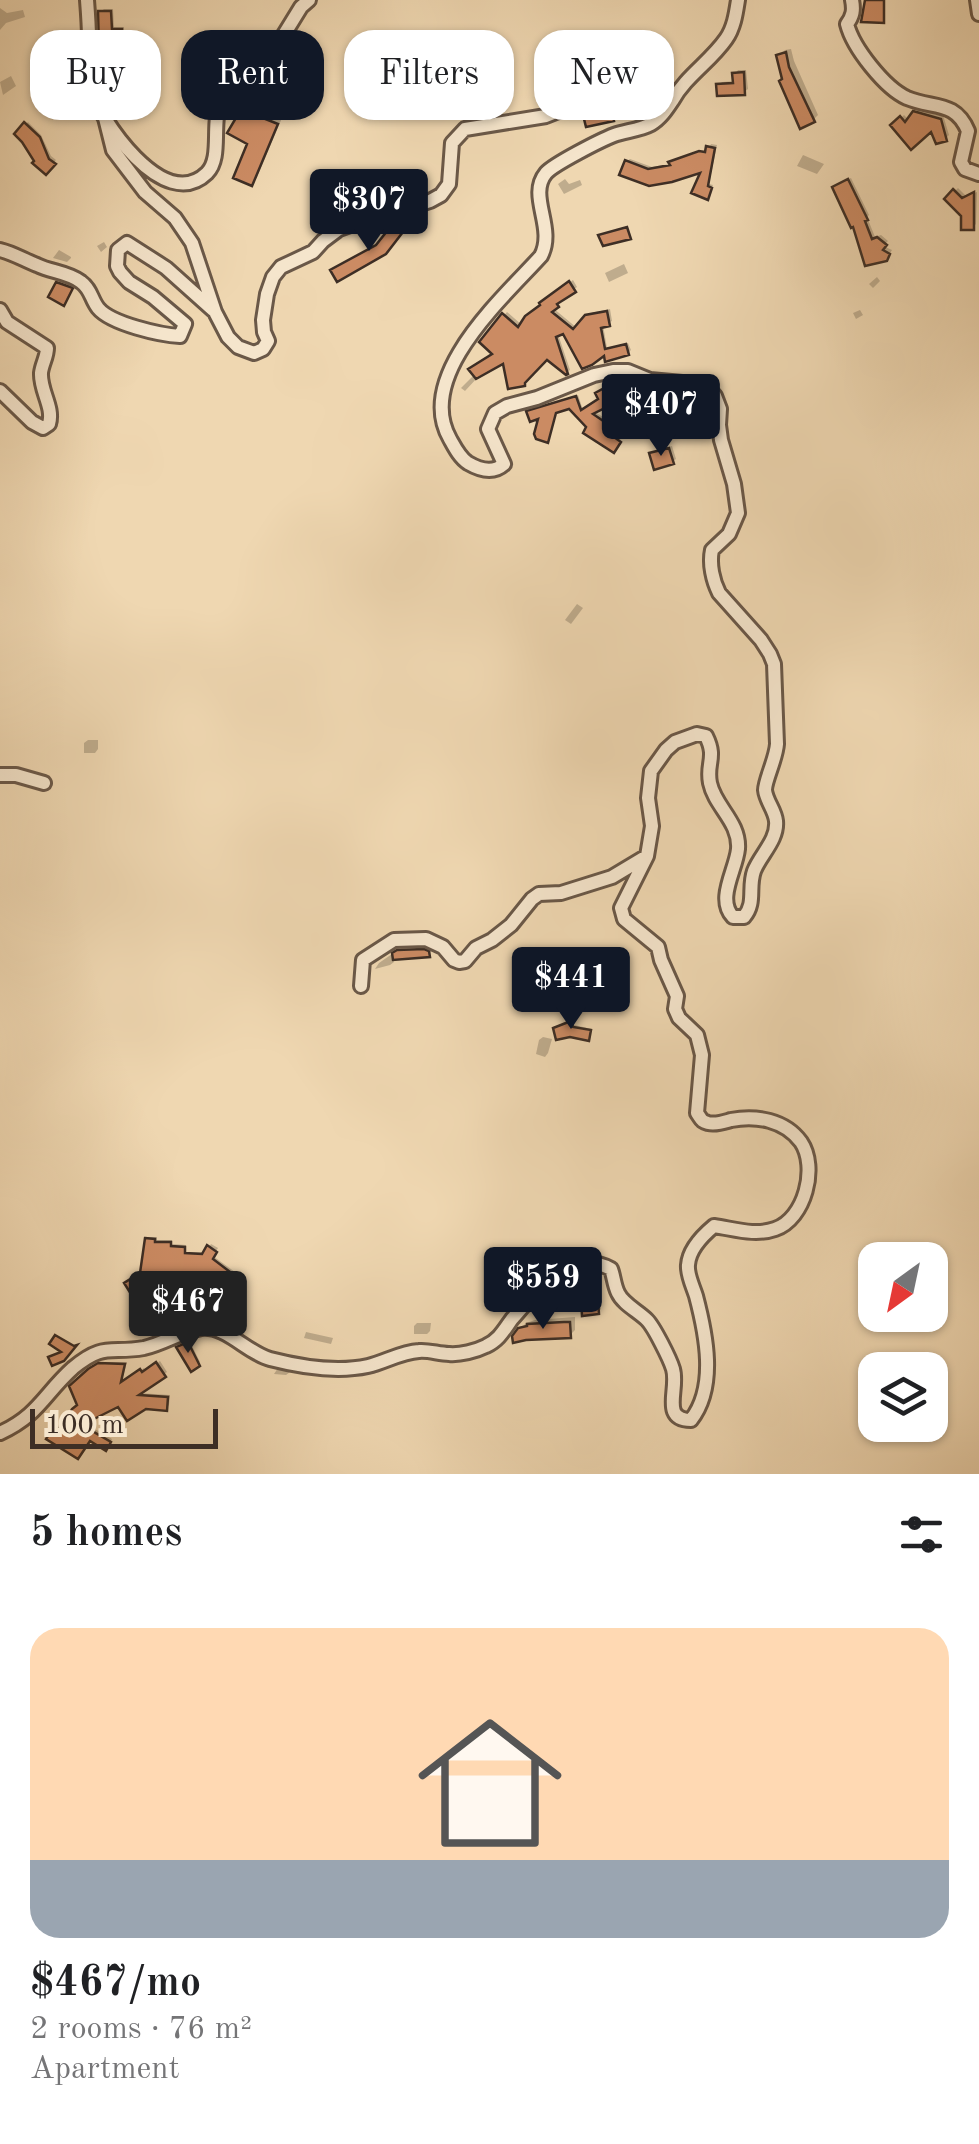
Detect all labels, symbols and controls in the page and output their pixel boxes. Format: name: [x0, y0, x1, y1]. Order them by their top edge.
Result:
chip: Buy: [30, 30, 161, 120]
chip: Rent: [181, 30, 324, 120]
chip: Filters: [344, 30, 514, 120]
chip: New: [534, 30, 674, 120]
pin: $307: [310, 169, 428, 254]
text: $307: [332, 185, 406, 217]
pin: $407: [602, 374, 720, 459]
text: $407: [624, 390, 698, 422]
pin: $441: [512, 947, 630, 1032]
text: $441: [534, 963, 608, 995]
north arrow: [858, 1242, 948, 1332]
map controls: [858, 1242, 948, 1442]
pin: $559: [484, 1247, 602, 1332]
text: $559: [506, 1263, 580, 1295]
pin: $467: [129, 1271, 247, 1356]
text: $467: [151, 1287, 225, 1319]
button: layers: [858, 1352, 948, 1442]
scale bar: [30, 1404, 218, 1448]
text: 100 m: [45, 1412, 124, 1440]
icon: filters: [894, 1507, 949, 1562]
text: 5 homes: [30, 1513, 182, 1555]
icon: home: [400, 1693, 580, 1873]
text: $467/mo: [30, 1963, 201, 2005]
text: 2 rooms · 76 m²: [30, 2014, 252, 2046]
text: Apartment: [30, 2054, 180, 2086]

